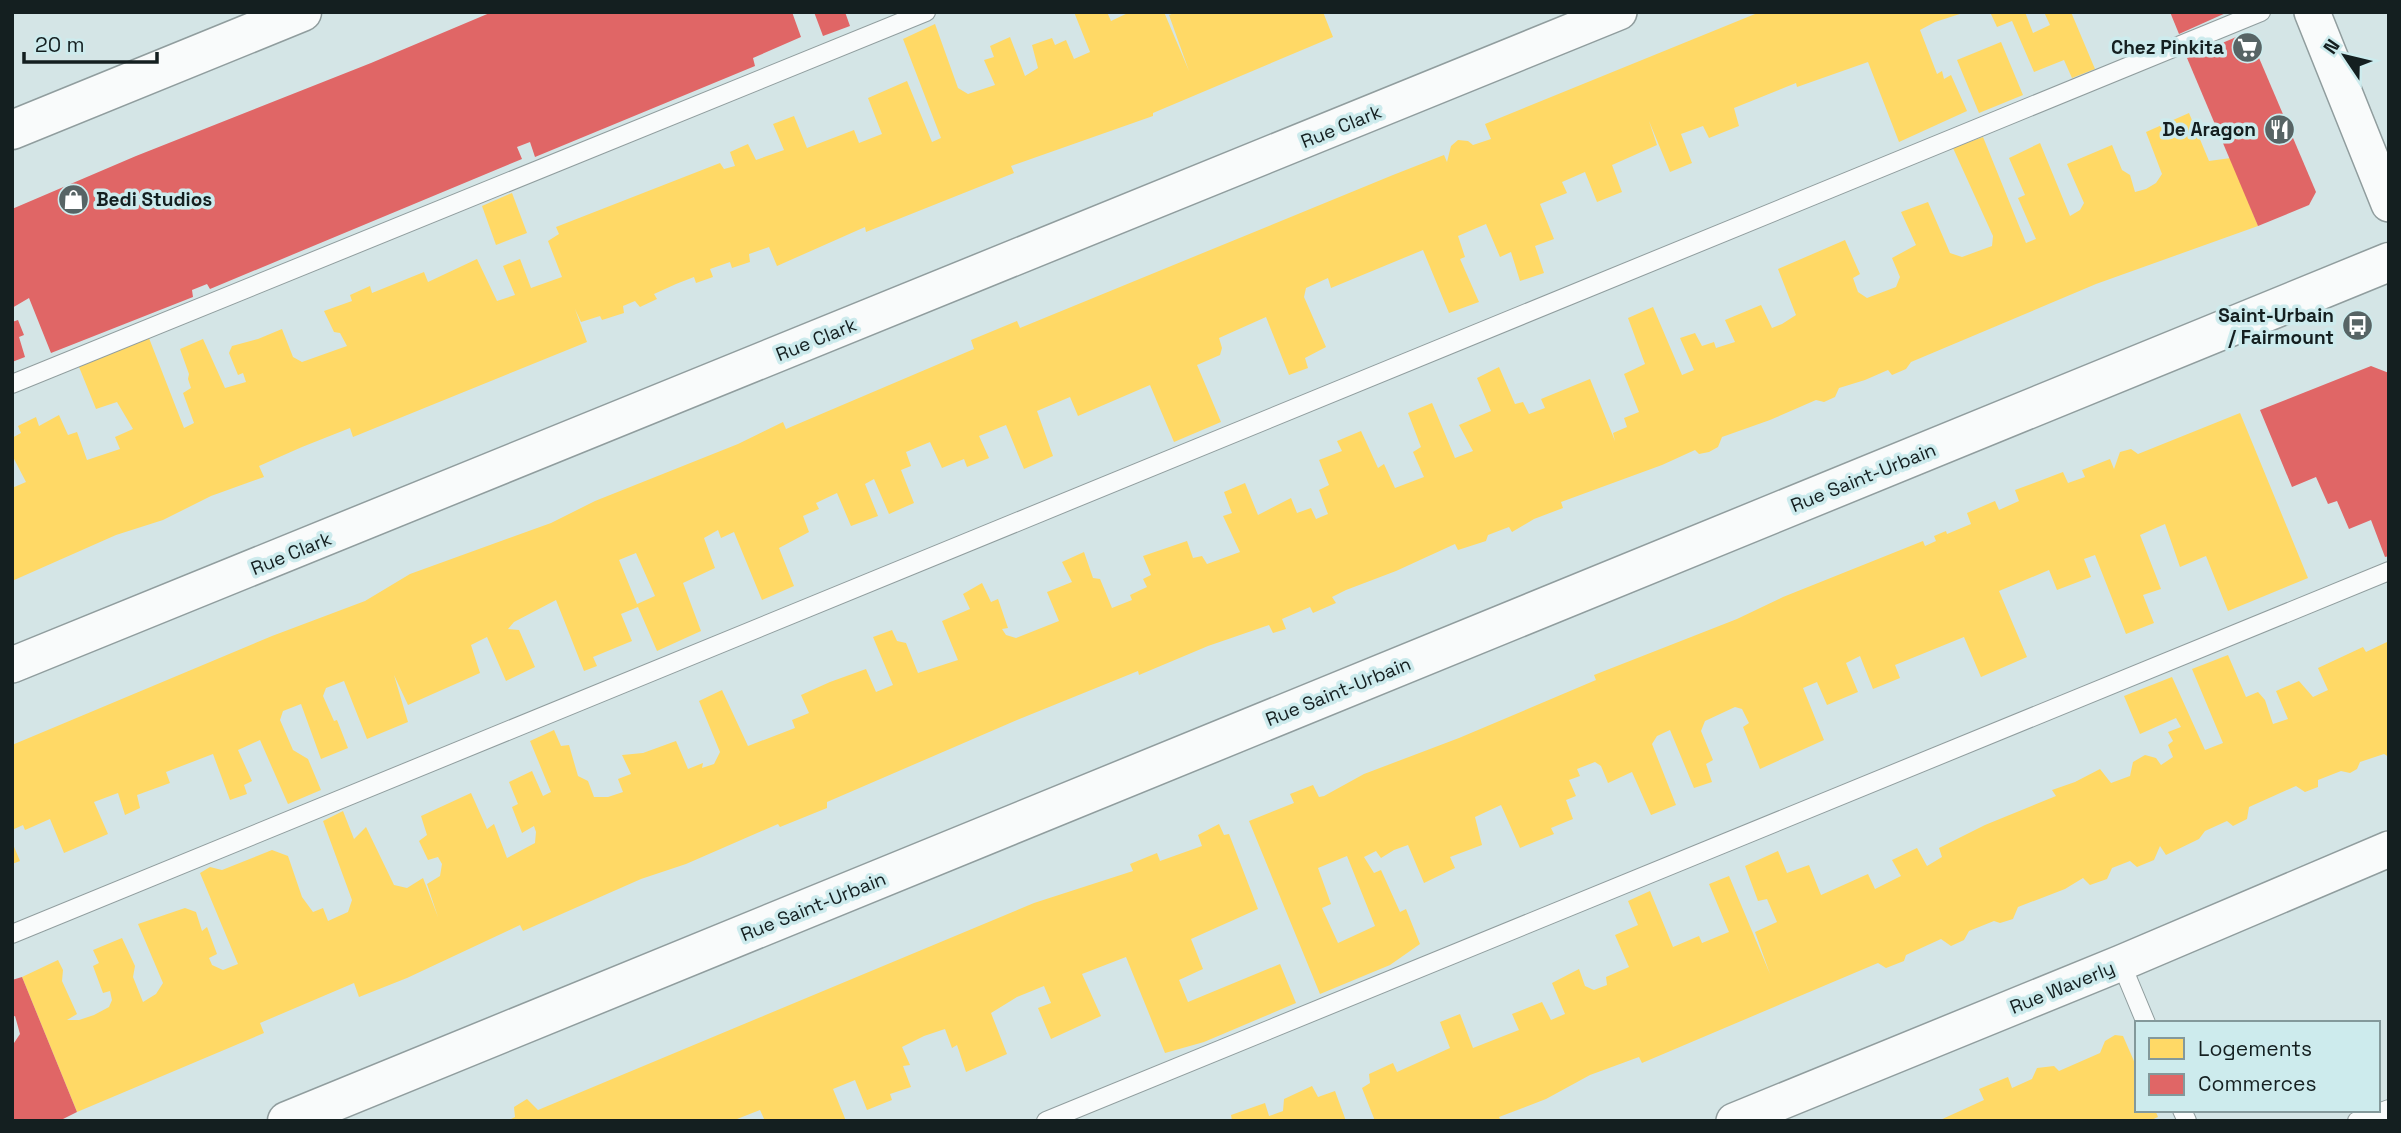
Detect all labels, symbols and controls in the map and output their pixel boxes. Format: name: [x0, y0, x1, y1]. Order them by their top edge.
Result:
scale bar: [24, 21, 158, 65]
north arrow: [2310, 21, 2380, 91]
supermarket icon: Chez Pinkita: [2230, 30, 2264, 64]
text: 20 m: [35, 31, 85, 58]
text: N: [2318, 34, 2345, 59]
place label: Chez Pinkita: [2111, 35, 2224, 60]
street label: Rue Clark: [1297, 99, 1385, 154]
restaurant icon: De Aragon: [2262, 112, 2296, 146]
place label: De Aragon: [2162, 117, 2256, 142]
shop icon: Bedi Studios: [56, 182, 90, 216]
place label: Bedi Studios: [96, 187, 212, 212]
place label: Saint-Urbain / Fairmount: [2218, 303, 2334, 350]
bus stop icon: Saint-Urbain / Fairmount: [2340, 309, 2374, 343]
street label: Rue Clark: [772, 312, 860, 367]
street label: Rue Saint-Urbain: [1787, 437, 1940, 518]
street label: Rue Clark: [247, 526, 335, 581]
street label: Rue Saint-Urbain: [1262, 651, 1415, 732]
street label: Rue Saint-Urbain: [737, 866, 890, 947]
street label: Rue Waverly: [2006, 955, 2118, 1020]
legend: [2135, 1021, 2380, 1112]
text: Logements: [2198, 1035, 2312, 1062]
text: Commerces: [2198, 1070, 2317, 1097]

